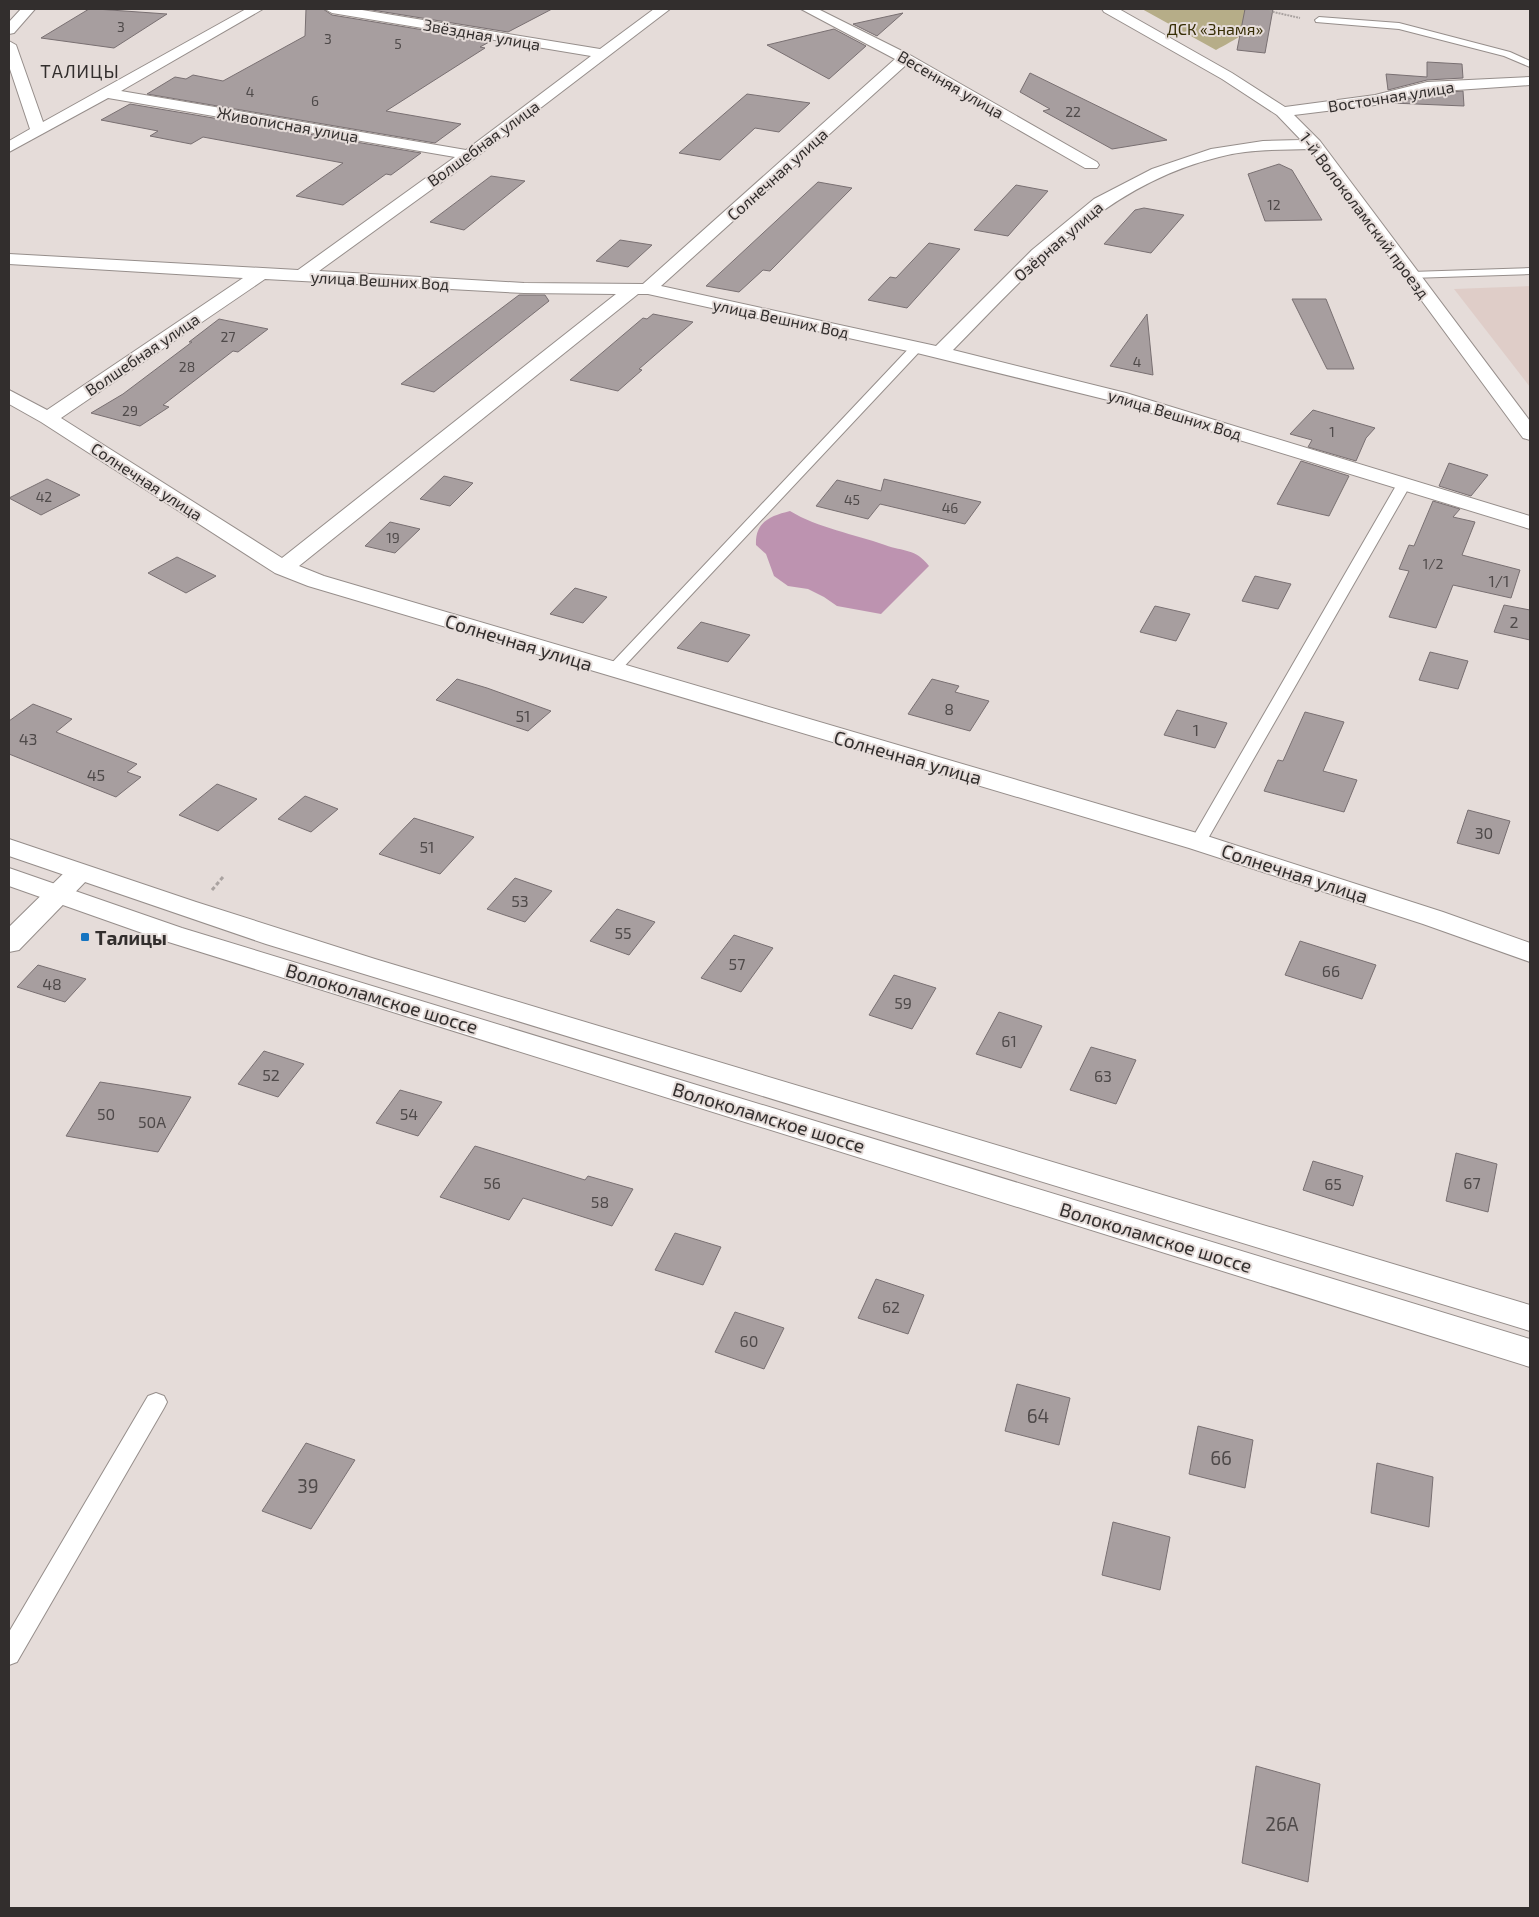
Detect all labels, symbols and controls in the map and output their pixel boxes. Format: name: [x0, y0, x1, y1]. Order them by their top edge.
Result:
street label: Звёздная улица: [422, 14, 542, 55]
house number: 3: [117, 18, 125, 35]
park label: ДСК «Знамя»: [1167, 19, 1263, 38]
house number: 3: [324, 30, 332, 47]
house number: 5: [394, 35, 402, 52]
street label: Весенняя улица: [894, 46, 1007, 123]
district label: ТАЛИЦЫ: [40, 60, 120, 82]
street label: Восточная улица: [1327, 77, 1456, 116]
house number: 4: [246, 83, 254, 100]
house number: 6: [311, 92, 319, 109]
street label: Волшебная улица: [423, 96, 543, 191]
street label: Живописная улица: [216, 102, 360, 147]
house number: 22: [1065, 103, 1081, 120]
street label: Солнечная улица: [723, 124, 832, 225]
street label: 1-й Волоколамский проезд: [1296, 128, 1434, 302]
house number: 12: [1267, 196, 1281, 213]
street label: Озёрная улица: [1010, 197, 1107, 286]
street label: улица Вешних Вод: [310, 267, 450, 294]
street label: улица Вешних Вод: [711, 294, 851, 343]
street label: Волшебная улица: [81, 309, 203, 400]
house number: 27: [220, 328, 236, 345]
house number: 4: [1133, 353, 1141, 370]
house number: 28: [179, 358, 195, 375]
street label: улица Вешних Вод: [1106, 385, 1244, 444]
house number: 29: [122, 402, 138, 419]
house number: 1: [1329, 423, 1335, 440]
street label: Солнечная улица: [87, 438, 206, 525]
house number: 42: [36, 488, 52, 505]
house number: 45: [844, 491, 860, 508]
house number: 46: [942, 499, 958, 516]
house number: 19: [386, 529, 400, 546]
house number: 1/2: [1423, 555, 1443, 572]
house number: 1/1: [1488, 571, 1510, 590]
street label: Солнечная улица: [442, 609, 595, 676]
house number: 2: [1510, 612, 1519, 631]
house number: 8: [944, 699, 954, 718]
house number: 51: [516, 706, 530, 725]
house number: 1: [1193, 720, 1199, 739]
street label: Солнечная улица: [831, 725, 985, 790]
house number: 43: [19, 729, 37, 748]
house number: 45: [87, 765, 105, 784]
house number: 30: [1475, 823, 1493, 842]
house number: 51: [420, 837, 434, 856]
street label: Солнечная улица: [1219, 838, 1371, 908]
house number: 53: [511, 891, 529, 910]
house number: 55: [614, 923, 632, 942]
place label: Талицы: [95, 926, 167, 949]
marker: Талицы: [79, 931, 91, 943]
house number: 57: [729, 954, 745, 973]
street label: Волоколамское шоссе: [283, 958, 481, 1038]
house number: 66: [1322, 961, 1340, 980]
house number: 48: [42, 974, 62, 993]
house number: 59: [894, 993, 912, 1012]
house number: 61: [1001, 1031, 1017, 1050]
house number: 52: [262, 1065, 280, 1084]
house number: 63: [1094, 1066, 1112, 1085]
street label: Волоколамское шоссе: [670, 1077, 868, 1157]
house number: 50: [97, 1104, 115, 1123]
house number: 54: [400, 1104, 418, 1123]
house number: 50А: [138, 1112, 166, 1131]
house number: 56: [483, 1173, 501, 1192]
house number: 67: [1463, 1173, 1481, 1192]
house number: 65: [1324, 1174, 1342, 1193]
house number: 58: [591, 1192, 609, 1211]
street label: Волоколамское шоссе: [1057, 1197, 1255, 1277]
house number: 62: [882, 1297, 900, 1316]
house number: 60: [740, 1331, 758, 1350]
house number: 64: [1027, 1404, 1049, 1427]
house number: 66: [1210, 1446, 1232, 1469]
house number: 39: [297, 1474, 319, 1497]
house number: 26А: [1265, 1812, 1299, 1835]

